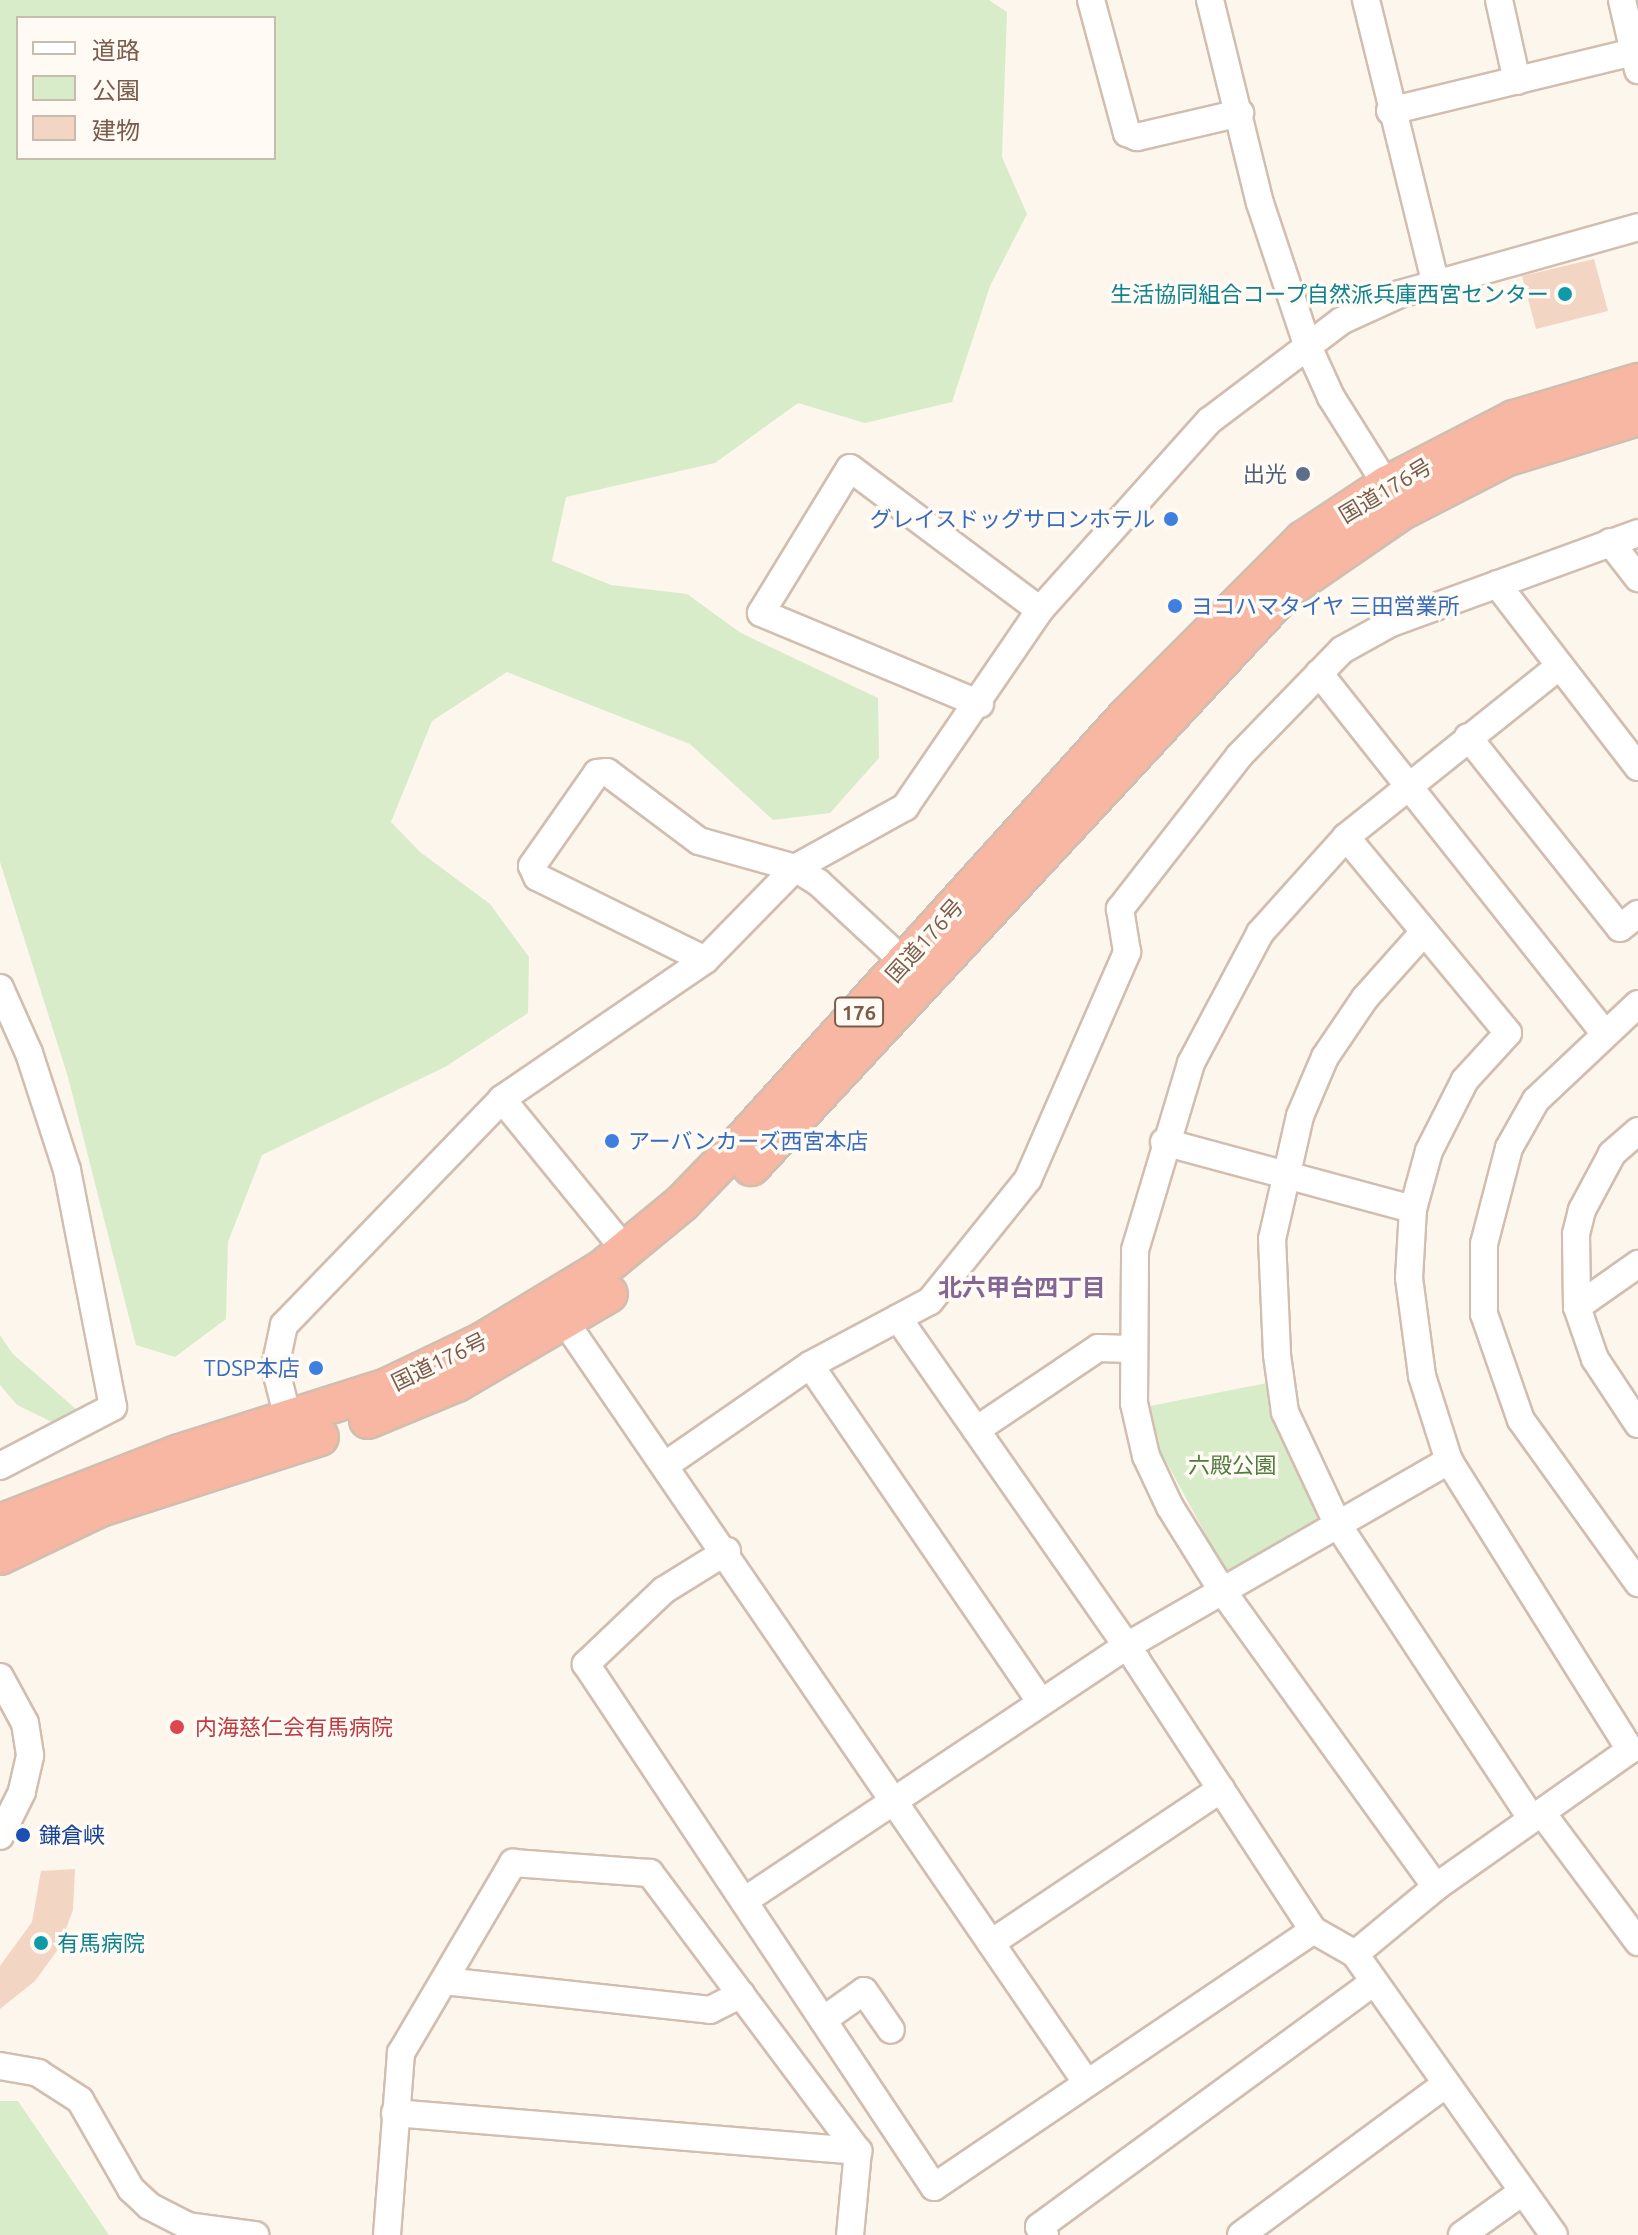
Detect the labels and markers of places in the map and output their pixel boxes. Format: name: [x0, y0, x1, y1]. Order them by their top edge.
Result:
place label: 生活協同組合コープ自然派兵庫西宮センター: [1109, 281, 1549, 307]
marker: 生活協同組合コープ自然派兵庫西宮センター: [1556, 285, 1574, 303]
place label: 出光: [1243, 461, 1287, 487]
marker: 出光: [1294, 465, 1312, 483]
place label: グレイスドッグサロンホテル: [869, 506, 1155, 532]
marker: グレイスドッグサロンホテル: [1162, 510, 1180, 528]
place label: ヨコハマタイヤ 三田営業所: [1191, 593, 1460, 619]
marker: ヨコハマタイヤ 三田営業所: [1166, 597, 1184, 615]
place label: アーバンカーズ西宮本店: [628, 1128, 869, 1154]
marker: アーバンカーズ西宮本店: [603, 1132, 621, 1150]
place label: TDSP本店: [204, 1355, 300, 1381]
marker: TDSP本店: [307, 1359, 325, 1377]
place label: 内海慈仁会有馬病院: [195, 1714, 393, 1740]
marker: 内海慈仁会有馬病院: [166, 1716, 188, 1738]
place label: 鎌倉峡: [39, 1822, 105, 1848]
marker: 鎌倉峡: [14, 1826, 32, 1844]
place label: 有馬病院: [57, 1930, 145, 1956]
marker: 有馬病院: [32, 1934, 50, 1952]

